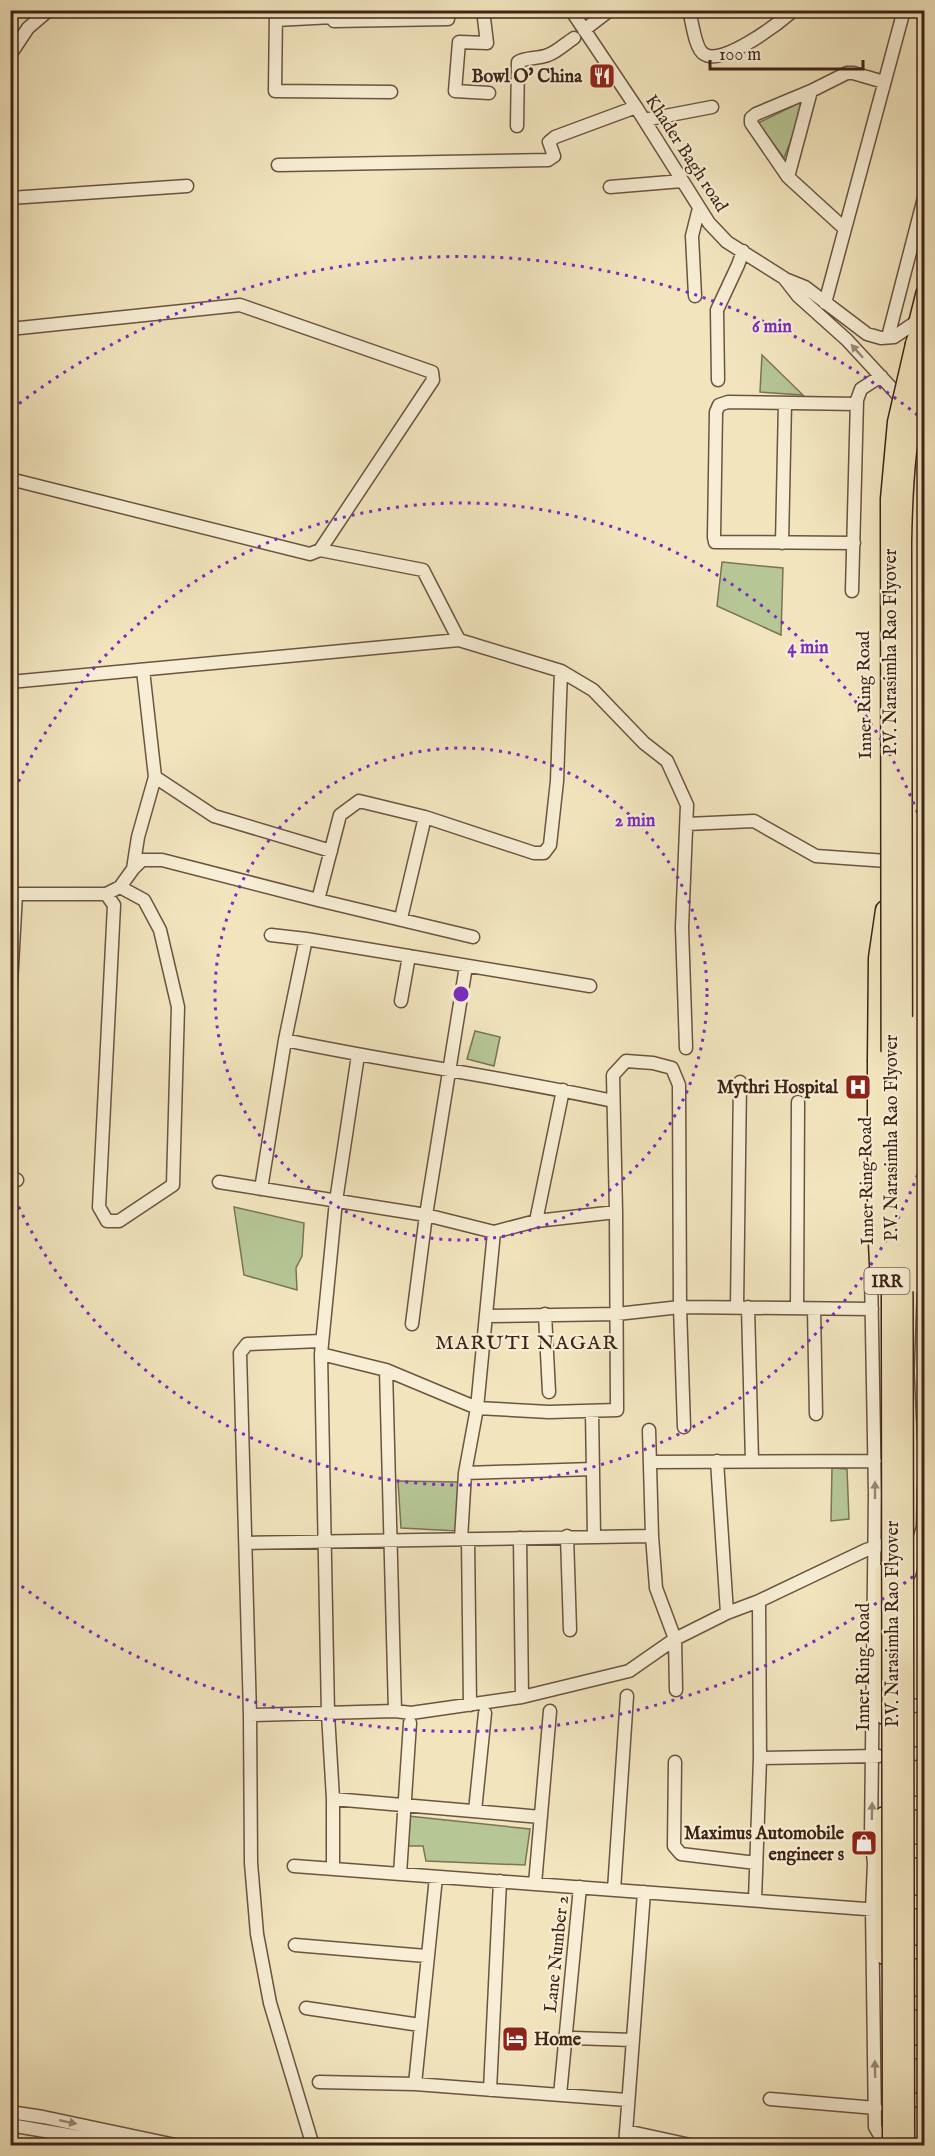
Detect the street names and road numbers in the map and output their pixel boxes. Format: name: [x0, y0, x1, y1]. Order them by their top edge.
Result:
street label: Khader Bagh road: [639, 91, 732, 217]
street label: P.V. Narasimha Rao Flyover: [880, 548, 903, 755]
street label: Inner Ring Road: [853, 630, 878, 759]
street label: P.V. Narasimha Rao Flyover: [881, 1034, 904, 1241]
street label: Inner Ring Road: [855, 1116, 880, 1245]
road number: IRR: [864, 1268, 910, 1294]
street label: P.V. Narasimha Rao Flyover: [882, 1520, 905, 1727]
street label: Inner Ring Road: [853, 1603, 876, 1731]
street label: Lane Number 2: [540, 1895, 575, 2014]

